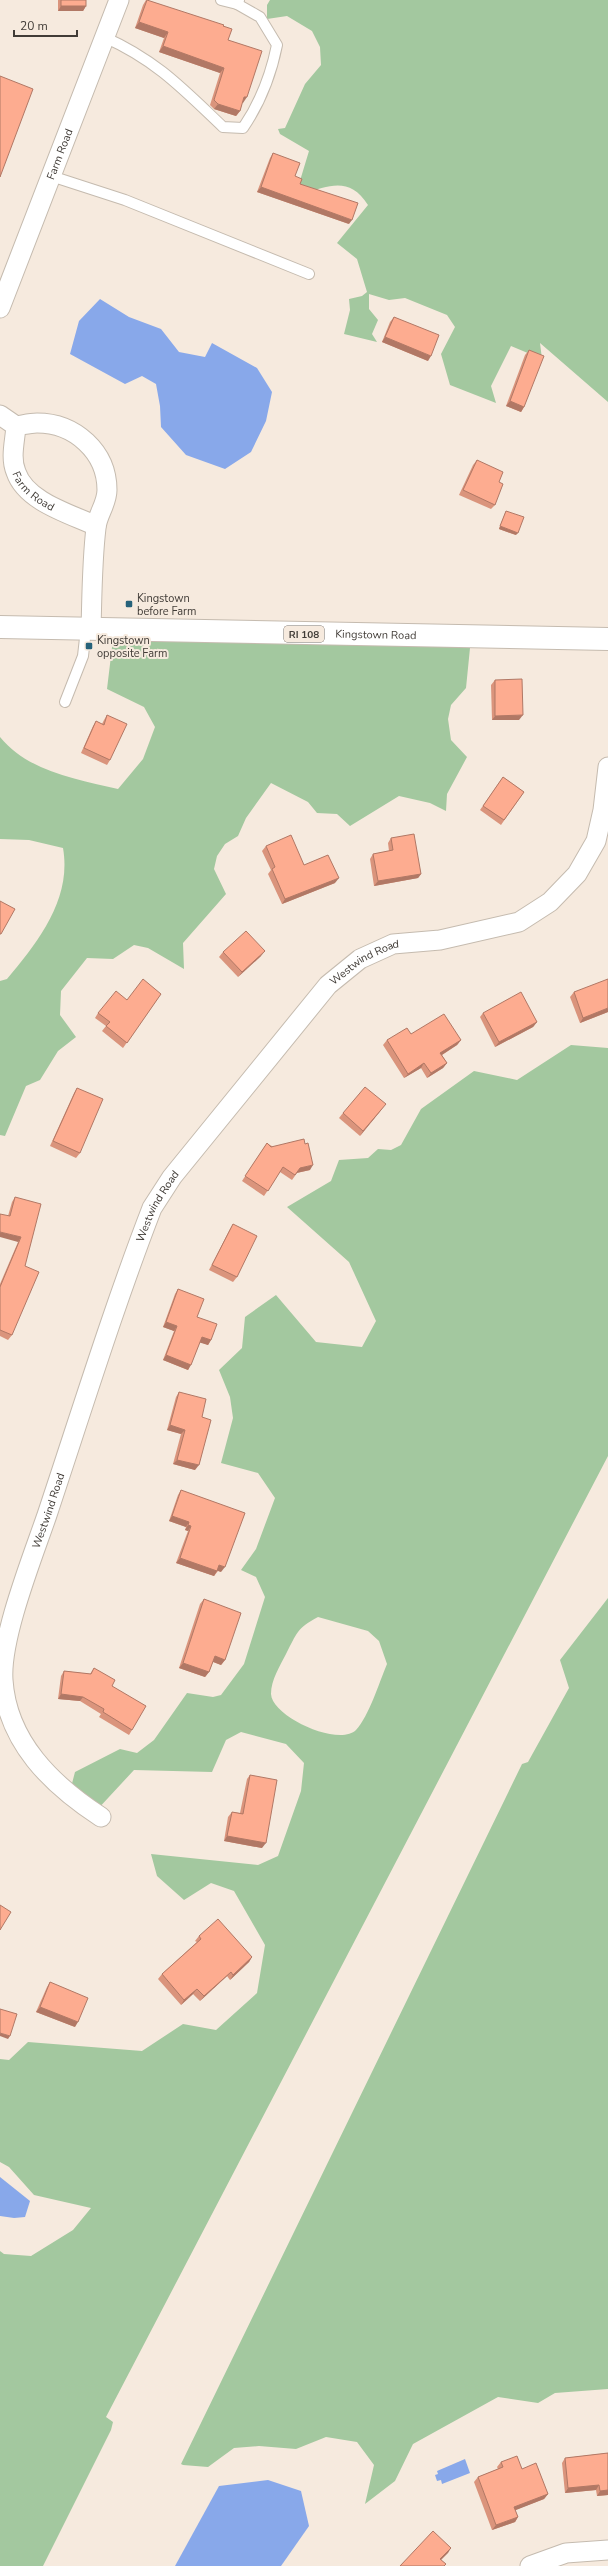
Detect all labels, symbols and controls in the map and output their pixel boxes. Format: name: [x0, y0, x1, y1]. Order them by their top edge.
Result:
scale bar: [14, 12, 77, 38]
text: 20 m: [20, 18, 48, 34]
street label: Farm Road: [43, 127, 77, 182]
street label: Farm Road: [8, 469, 57, 515]
place label: Kingstown before Farm: [137, 591, 196, 619]
marker: Kingstown before Farm: [124, 599, 134, 609]
road number: RI 108: [284, 626, 324, 642]
street label: Kingstown Road: [335, 627, 417, 643]
place label: Kingstown opposite Farm: [97, 633, 167, 661]
marker: Kingstown opposite Farm: [84, 641, 94, 651]
street label: Westwind Road: [327, 937, 400, 989]
street label: Westwind Road: [133, 1167, 182, 1244]
street label: Westwind Road: [29, 1471, 68, 1551]

